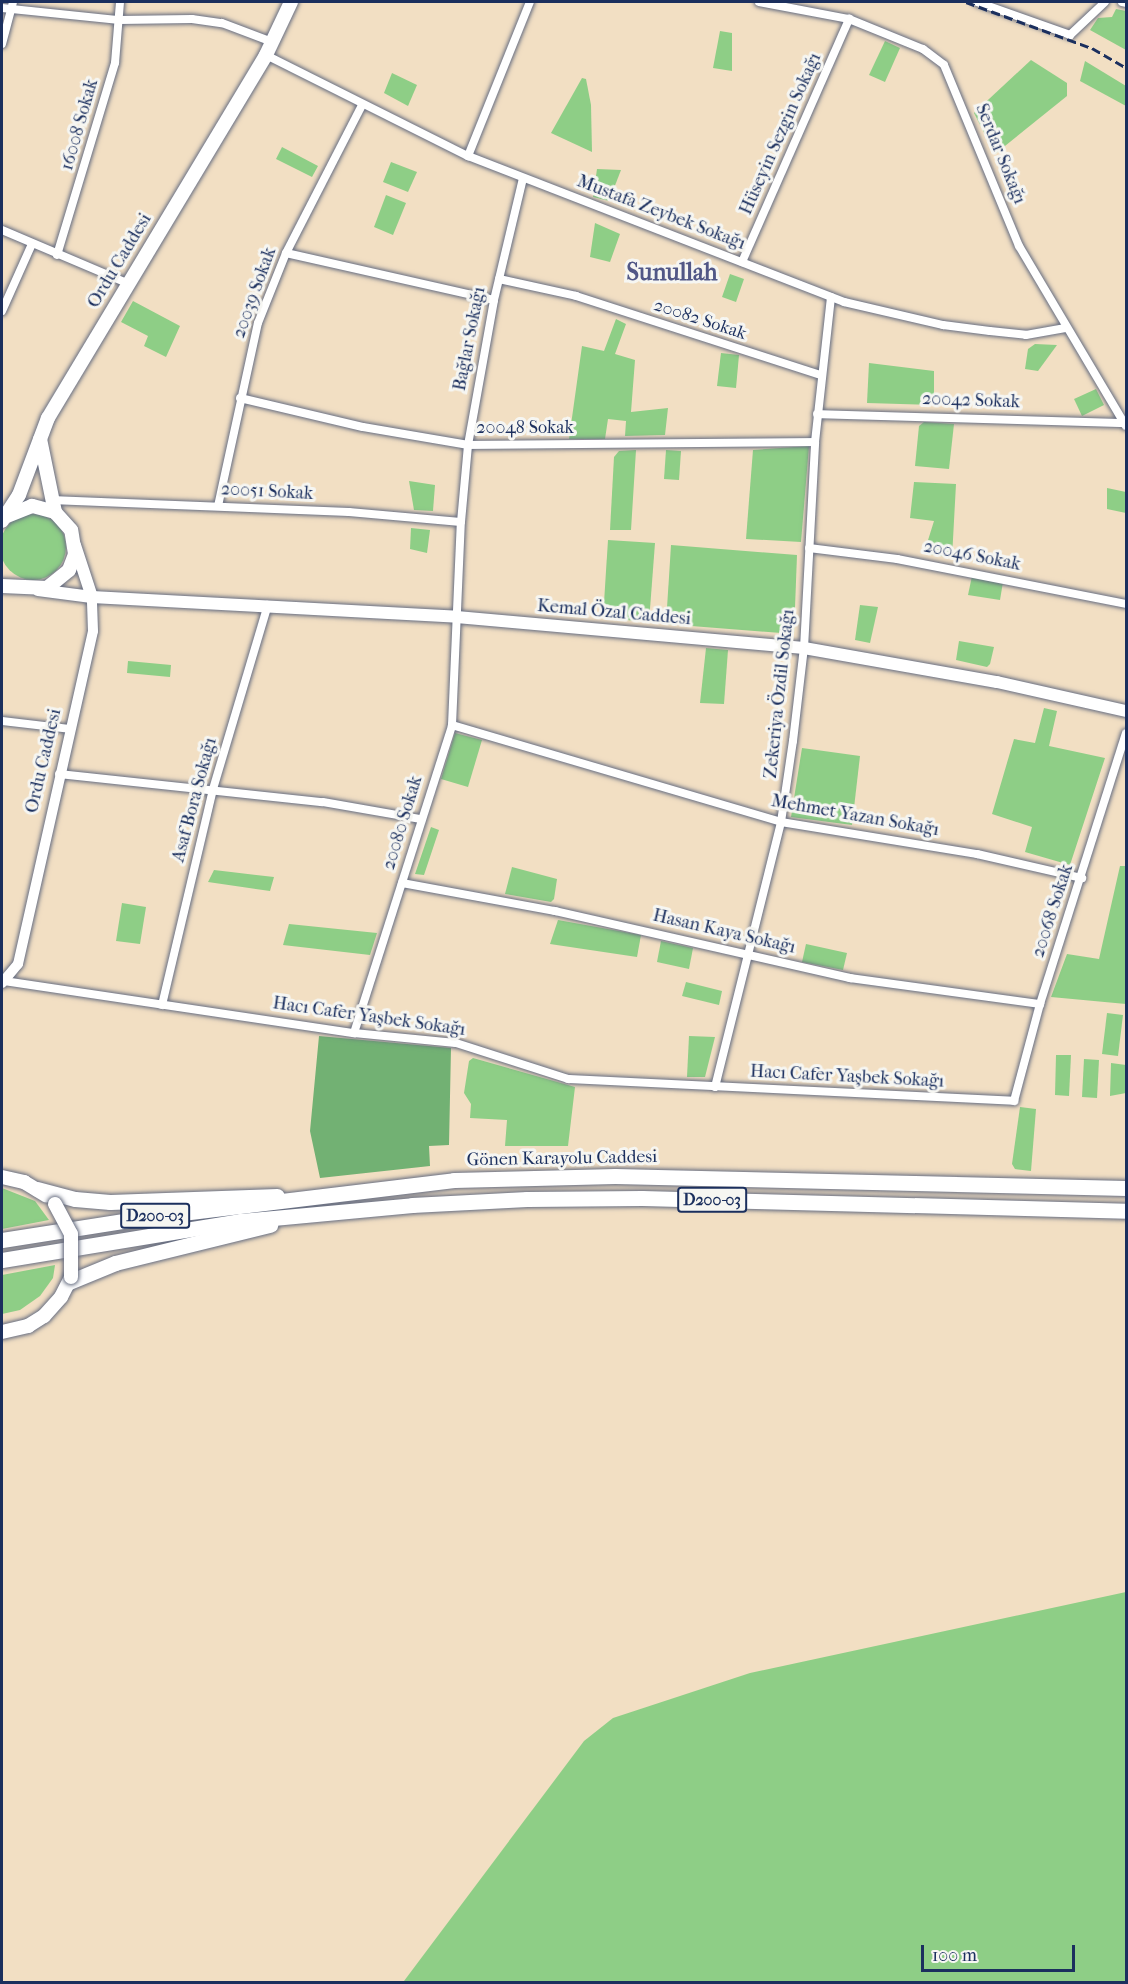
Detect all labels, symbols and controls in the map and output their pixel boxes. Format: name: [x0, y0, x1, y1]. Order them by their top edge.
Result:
street label: Hüseyin Sezgin Sokağı: [736, 50, 826, 218]
street label: 16008 Sokak: [57, 77, 103, 173]
street label: Serdar Sokağı: [970, 101, 1030, 207]
street label: Mustafa Zeybek Sokağı: [574, 171, 748, 255]
street label: Ordu Caddesi: [83, 210, 157, 312]
street label: 20039 Sokak: [229, 245, 281, 341]
district label: Sunullah: [627, 259, 717, 287]
street label: Bağlar Sokağı: [449, 285, 491, 393]
street label: 20082 Sokak: [651, 295, 749, 345]
street label: 20042 Sokak: [922, 389, 1020, 413]
street label: 20048 Sokak: [476, 417, 574, 439]
street label: 20051 Sokak: [220, 479, 314, 505]
street label: 20046 Sokak: [922, 536, 1022, 576]
street label: Kemal Özal Caddesi: [536, 596, 692, 630]
street label: Zekeriya Özdil Sokağı: [760, 608, 800, 780]
street label: Ordu Caddesi: [22, 707, 66, 815]
street label: Asaf Bora Sokağı: [168, 735, 222, 865]
street label: 20080 Sokak: [378, 773, 428, 873]
street label: Mehmet Yazan Sokağı: [770, 791, 940, 841]
street label: 20068 Sokak: [1028, 862, 1078, 960]
street label: Hasan Kaya Sokağı: [651, 905, 797, 959]
street label: Hacı Cafer Yaşbek Sokağı: [271, 993, 467, 1041]
street label: Hacı Cafer Yaşbek Sokağı: [749, 1061, 945, 1093]
street label: Gönen Karayolu Caddesi: [466, 1147, 658, 1171]
road number: D200-03: [676, 1187, 748, 1213]
road number: D200-03: [119, 1203, 191, 1229]
scale bar: [924, 1933, 1078, 1971]
text: 100 m: [932, 1945, 977, 1966]

